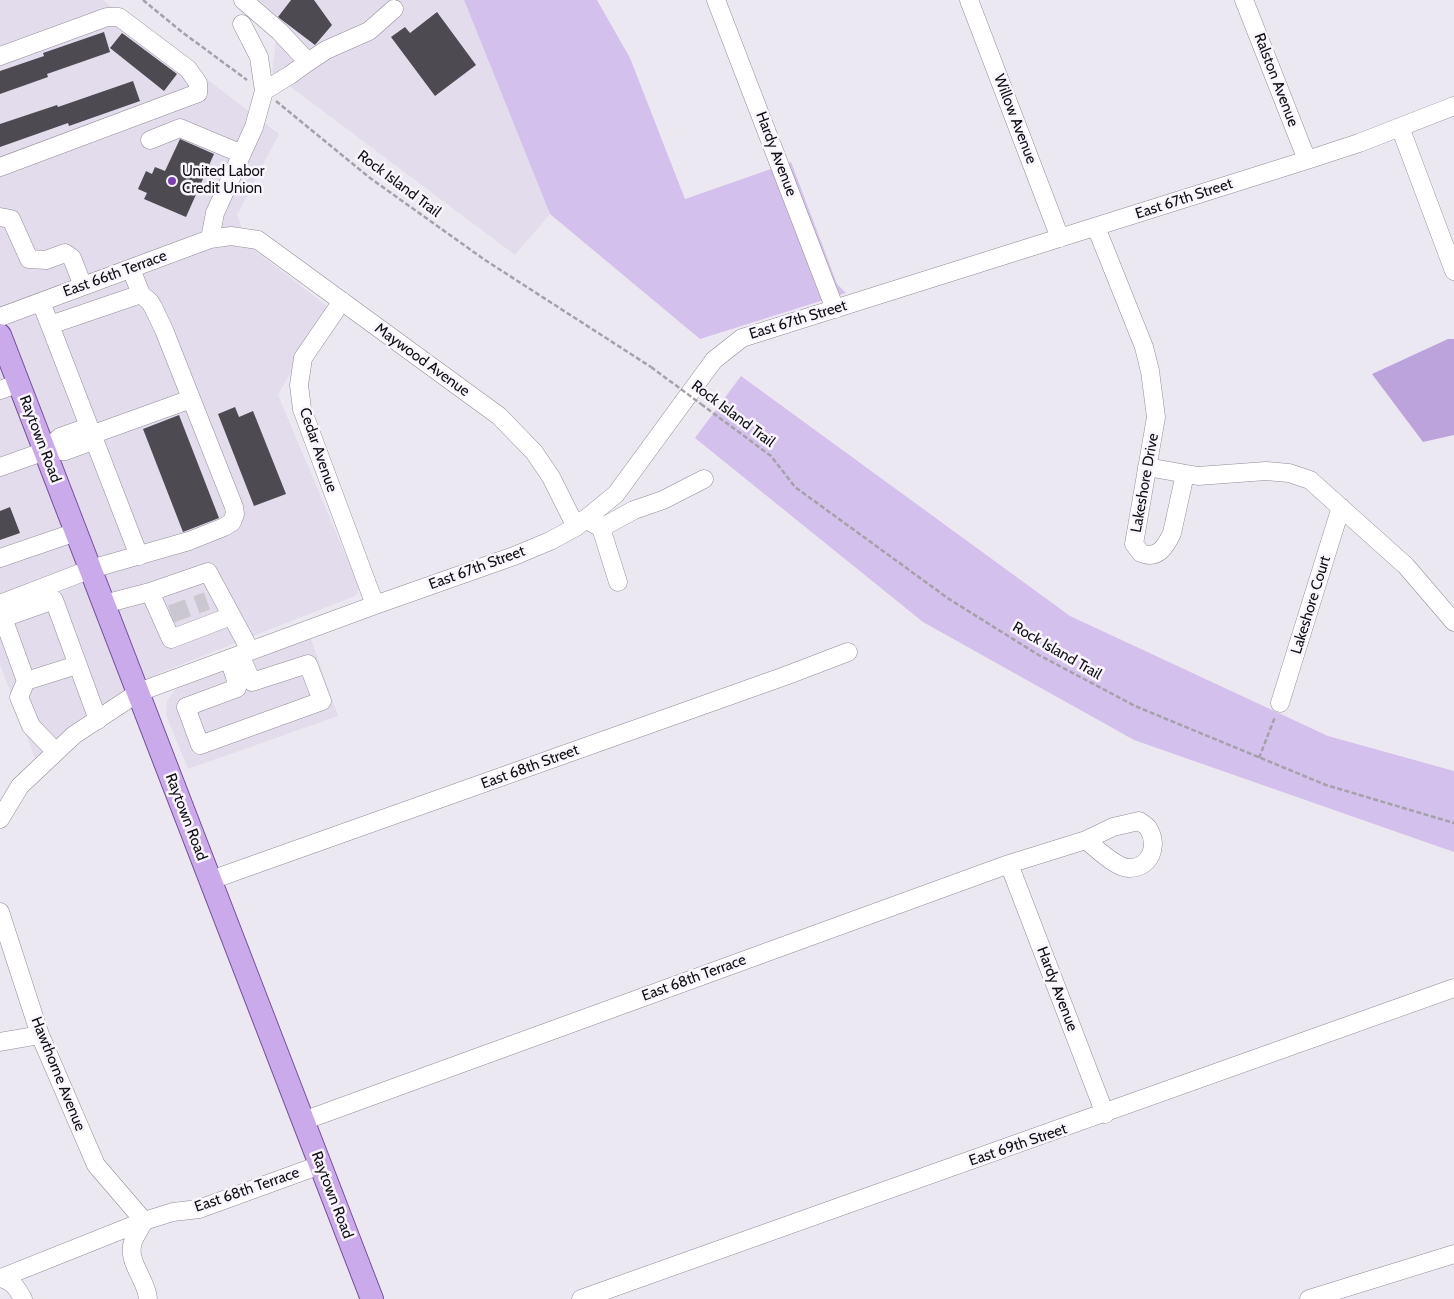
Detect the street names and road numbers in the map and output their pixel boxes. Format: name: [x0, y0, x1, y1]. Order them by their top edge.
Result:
street label: Ralston Avenue: [1250, 31, 1302, 129]
street label: Willow Avenue: [990, 72, 1040, 166]
street label: Hardy Avenue: [752, 109, 800, 199]
street label: Rock Island Trail: [354, 147, 444, 221]
street label: East 67th Street: [1133, 175, 1235, 223]
street label: East 66th Terrace: [61, 247, 169, 301]
street label: East 67th Street: [747, 297, 849, 343]
street label: Maywood Avenue: [371, 319, 473, 401]
street label: Rock Island Trail: [688, 377, 778, 451]
street label: Raytown Road: [15, 393, 65, 485]
street label: Cedar Avenue: [295, 406, 341, 494]
street label: Lakeshore Drive: [1127, 432, 1163, 534]
street label: East 67th Street: [426, 542, 528, 594]
street label: Lakeshore Court: [1287, 554, 1335, 656]
street label: Rock Island Trail: [1009, 618, 1105, 684]
street label: East 68th Street: [479, 741, 581, 793]
street label: Raytown Road: [161, 771, 211, 863]
street label: Hardy Avenue: [1033, 944, 1081, 1034]
street label: East 68th Terrace: [639, 951, 749, 1005]
street label: Hawthorne Avenue: [27, 1014, 89, 1134]
street label: East 69th Street: [967, 1120, 1069, 1170]
street label: Raytown Road: [307, 1149, 357, 1241]
street label: East 68th Terrace: [192, 1164, 302, 1216]

